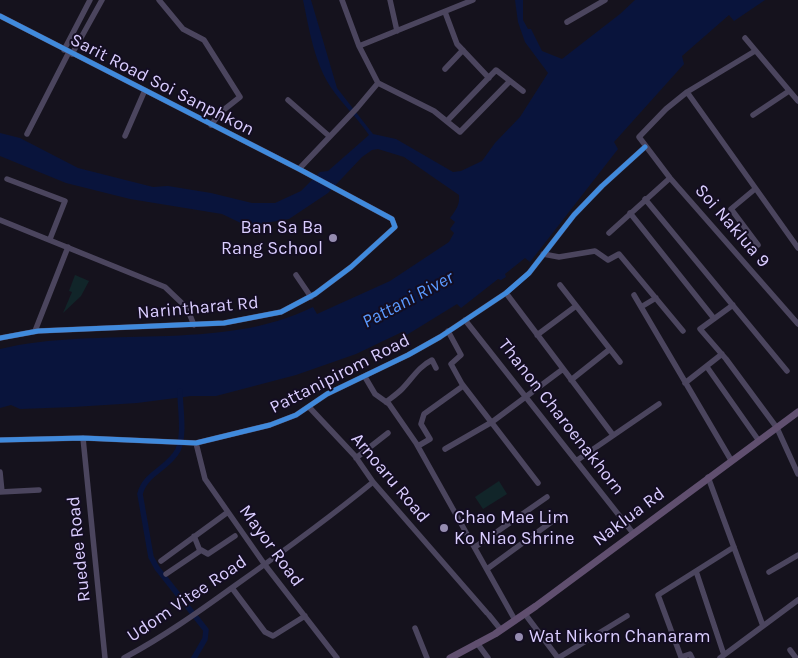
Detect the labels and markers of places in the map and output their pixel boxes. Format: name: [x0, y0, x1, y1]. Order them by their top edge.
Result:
place label: Ban Sa Ba Rang School: [221, 217, 323, 260]
marker: Ban Sa Ba Rang School: [327, 232, 339, 244]
place label: Chao Mae Lim Ko Niao Shrine: [454, 507, 574, 550]
marker: Chao Mae Lim Ko Niao Shrine: [438, 522, 450, 534]
place label: Wat Nikorn Chanaram: [529, 626, 711, 648]
marker: Wat Nikorn Chanaram: [513, 631, 525, 643]

